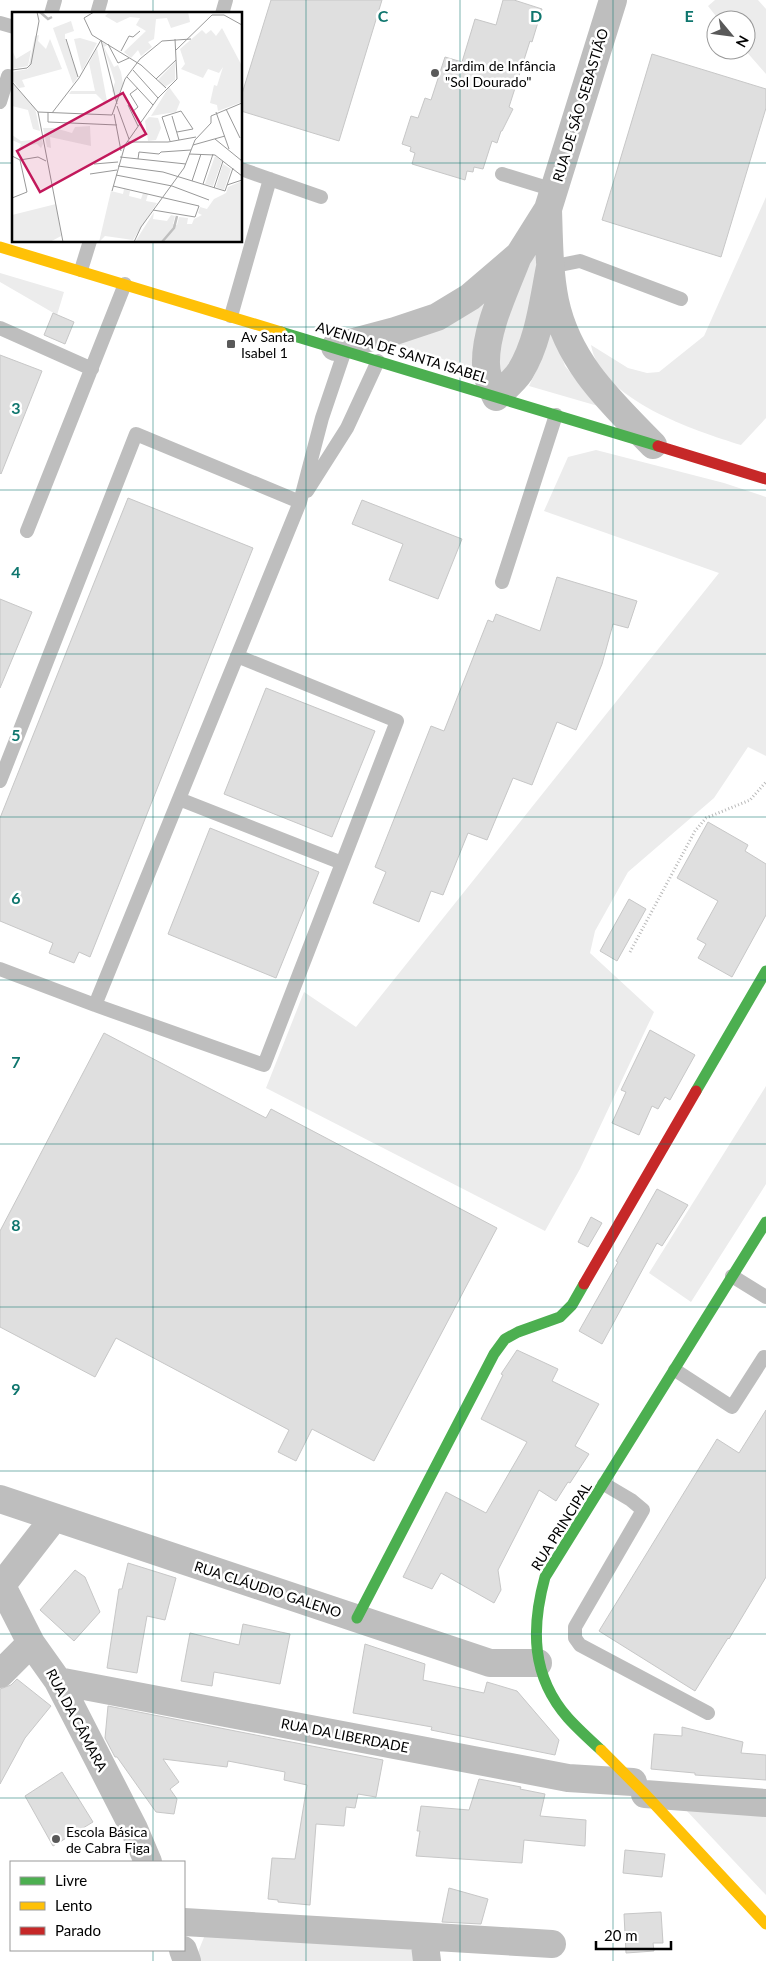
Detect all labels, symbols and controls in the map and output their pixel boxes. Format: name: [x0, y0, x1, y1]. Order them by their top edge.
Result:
text: C: [378, 6, 389, 25]
text: D: [530, 6, 542, 25]
text: E: [684, 6, 694, 25]
north arrow: [706, 10, 756, 60]
inset map: [12, 12, 242, 242]
street label: RUA DE SÃO SEBASTIÃO: [549, 26, 611, 184]
text: N: [733, 33, 753, 50]
place label: Jardim de Infância "Sol Dourado": [445, 57, 556, 90]
marker: Jardim de Infância "Sol Dourado": [429, 67, 441, 79]
street label: AVENIDA DE SANTA ISABEL: [314, 318, 490, 386]
place label: Av Santa Isabel 1: [241, 328, 295, 361]
marker: Av Santa Isabel 1: [225, 338, 237, 350]
text: 3: [11, 398, 21, 417]
text: 4: [11, 562, 21, 581]
text: 5: [11, 725, 21, 744]
text: 6: [11, 888, 21, 907]
text: 7: [11, 1052, 21, 1071]
text: 8: [11, 1215, 21, 1234]
text: 9: [11, 1379, 21, 1398]
street label: RUA PRINCIPAL: [527, 1479, 595, 1573]
street label: RUA CLÁUDIO GALENO: [192, 1557, 344, 1621]
street label: RUA DA CÂMARA: [43, 1666, 111, 1775]
street label: RUA DA LIBERDADE: [280, 1714, 410, 1756]
place label: Escola Básica de Cabra Figa: [66, 1823, 150, 1856]
marker: Escola Básica de Cabra Figa: [50, 1833, 62, 1845]
legend: [10, 1861, 185, 1951]
text: Livre: [55, 1871, 87, 1889]
text: Lento: [55, 1896, 92, 1914]
scale bar: [596, 1918, 671, 1950]
text: Parado: [55, 1921, 101, 1939]
text: 20 m: [604, 1926, 638, 1944]

